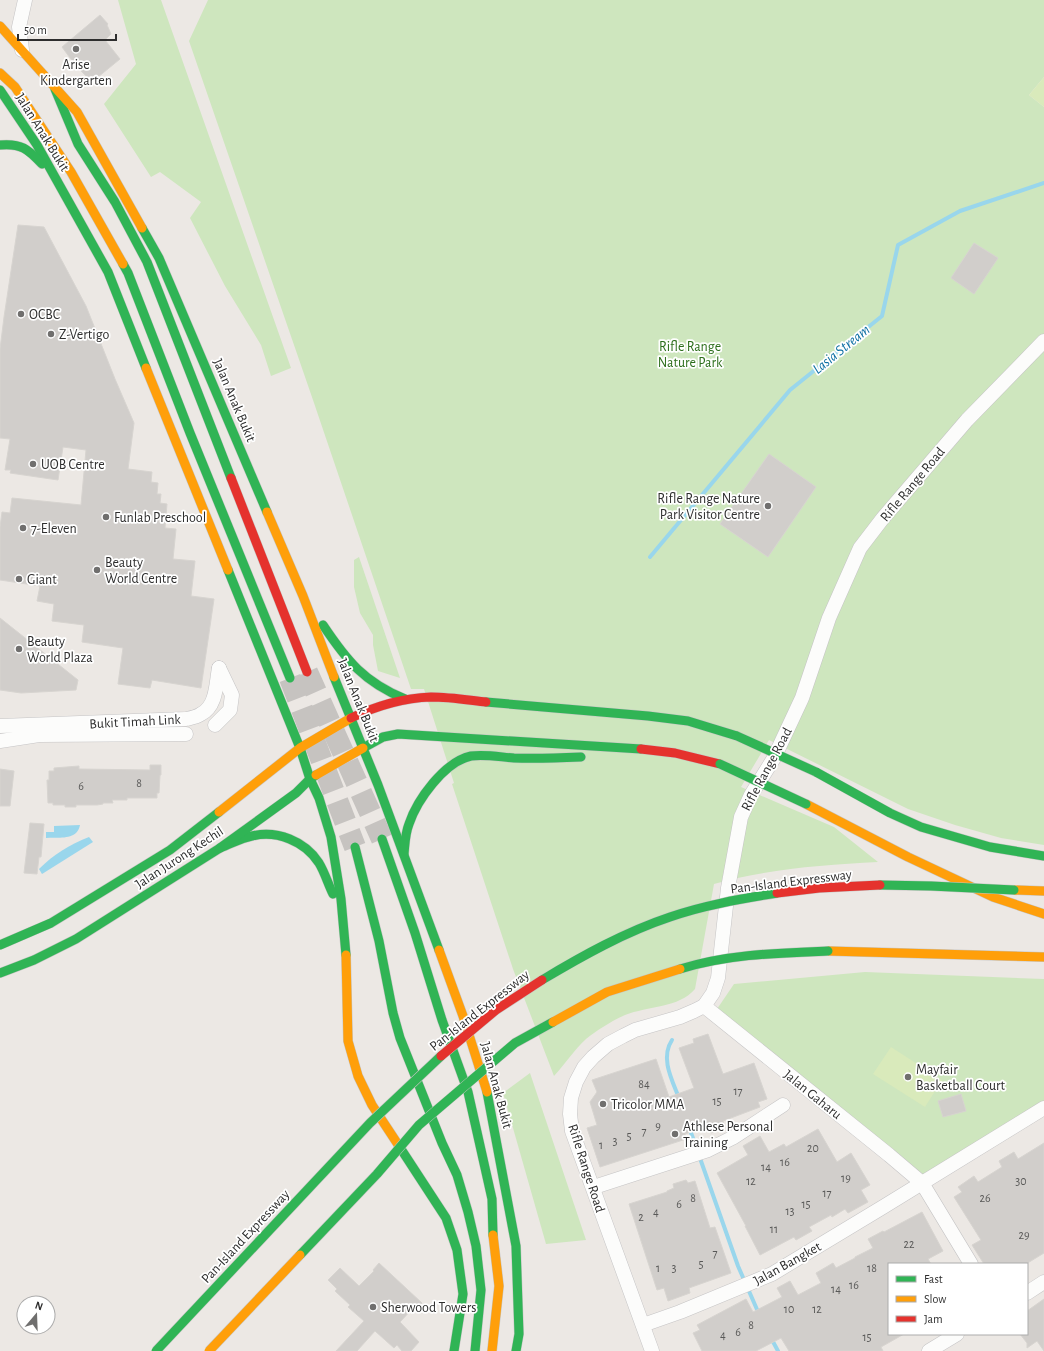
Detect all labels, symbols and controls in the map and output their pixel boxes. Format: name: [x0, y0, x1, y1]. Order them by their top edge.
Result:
scale bar: [18, 16, 116, 42]
text: 50 m: [24, 24, 47, 36]
marker: Arise Kindergarten: [71, 44, 81, 54]
place label: Arise Kindergarten: [40, 58, 112, 88]
street label: Jalan Anak Bukit: [13, 91, 72, 174]
place label: OCBC: [29, 308, 60, 322]
marker: OCBC: [16, 309, 26, 319]
water label: Lasia Stream: [810, 322, 873, 377]
place label: Z-Vertigo: [59, 328, 109, 342]
marker: Z-Vertigo: [46, 329, 56, 339]
park label: Rifle Range Nature Park: [658, 340, 723, 370]
street label: Jalan Anak Bukit: [210, 357, 258, 445]
street label: Rifle Range Road: [878, 445, 948, 525]
place label: UOB Centre: [41, 458, 105, 472]
marker: UOB Centre: [28, 459, 38, 469]
place label: Rifle Range Nature Park Visitor Centre: [657, 492, 760, 522]
marker: Rifle Range Nature Park Visitor Centre: [763, 501, 773, 511]
place label: Funlab Preschool: [114, 511, 206, 525]
marker: Funlab Preschool: [101, 512, 111, 522]
place label: 7-Eleven: [31, 522, 77, 536]
marker: 7-Eleven: [18, 523, 28, 533]
place label: Beauty World Centre: [105, 556, 177, 586]
marker: Beauty World Centre: [92, 565, 102, 575]
place label: Giant: [27, 573, 57, 587]
marker: Giant: [14, 574, 24, 584]
place label: Beauty World Plaza: [27, 635, 93, 665]
marker: Beauty World Plaza: [14, 644, 24, 654]
street label: Jalan Anak Bukit: [335, 656, 381, 745]
street label: Bukit Timah Link: [89, 713, 182, 731]
street label: Rifle Range Road: [739, 725, 795, 814]
house number: 8: [136, 777, 142, 789]
house number: 6: [78, 780, 84, 792]
street label: Jalan Jurong Kechil: [133, 824, 226, 891]
street label: Pan-Island Expressway: [730, 868, 853, 896]
street label: Pan-Island Expressway: [427, 968, 532, 1054]
street label: Jalan Anak Bukit: [478, 1040, 514, 1131]
place label: Mayfair Basketball Court: [916, 1063, 1006, 1093]
street label: Jalan Gaharu: [781, 1067, 844, 1122]
marker: Mayfair Basketball Court: [903, 1072, 913, 1082]
house number: 84: [638, 1078, 650, 1090]
house number: 17: [733, 1085, 743, 1097]
house number: 15: [712, 1095, 722, 1107]
place label: Tricolor MMA: [611, 1098, 684, 1112]
marker: Tricolor MMA: [598, 1099, 608, 1109]
house number: 9: [655, 1120, 661, 1132]
place label: Athlese Personal Training: [683, 1120, 773, 1150]
street label: Rifle Range Road: [565, 1122, 607, 1214]
house number: 7: [641, 1125, 647, 1137]
marker: Athlese Personal Training: [670, 1129, 680, 1139]
house number: 5: [626, 1130, 632, 1142]
house number: 3: [613, 1135, 618, 1147]
house number: 1: [599, 1139, 603, 1151]
house number: 20: [807, 1142, 819, 1154]
house number: 16: [780, 1156, 790, 1168]
house number: 14: [761, 1161, 771, 1173]
house number: 19: [841, 1172, 851, 1184]
house number: 12: [746, 1175, 756, 1187]
house number: 30: [1015, 1175, 1027, 1187]
street label: Pan-Island Expressway: [199, 1187, 293, 1286]
house number: 17: [822, 1187, 832, 1199]
house number: 8: [690, 1192, 696, 1204]
house number: 26: [979, 1192, 991, 1204]
house number: 6: [676, 1198, 682, 1210]
house number: 15: [801, 1198, 811, 1210]
house number: 13: [785, 1205, 795, 1217]
house number: 4: [653, 1206, 659, 1218]
house number: 2: [638, 1211, 644, 1223]
house number: 11: [770, 1223, 778, 1235]
house number: 29: [1018, 1229, 1030, 1241]
house number: 22: [904, 1238, 915, 1250]
street label: Jalan Bangket: [751, 1239, 824, 1288]
house number: 7: [712, 1247, 718, 1259]
house number: 5: [698, 1258, 704, 1270]
house number: 1: [656, 1262, 660, 1274]
house number: 3: [672, 1262, 677, 1274]
house number: 18: [867, 1262, 877, 1274]
legend: [888, 1263, 1028, 1335]
text: Fast: [924, 1273, 943, 1285]
house number: 16: [849, 1279, 859, 1291]
house number: 14: [831, 1283, 841, 1295]
text: Slow: [924, 1293, 946, 1305]
north arrow: [16, 1295, 56, 1335]
text: N: [34, 1300, 45, 1312]
place label: Sherwood Towers: [381, 1301, 476, 1315]
marker: Sherwood Towers: [368, 1302, 378, 1312]
house number: 10: [784, 1303, 794, 1315]
house number: 12: [812, 1303, 822, 1315]
text: Jam: [924, 1313, 943, 1325]
house number: 8: [748, 1319, 754, 1331]
house number: 6: [735, 1326, 741, 1338]
house number: 4: [720, 1329, 726, 1341]
house number: 15: [862, 1331, 872, 1343]

